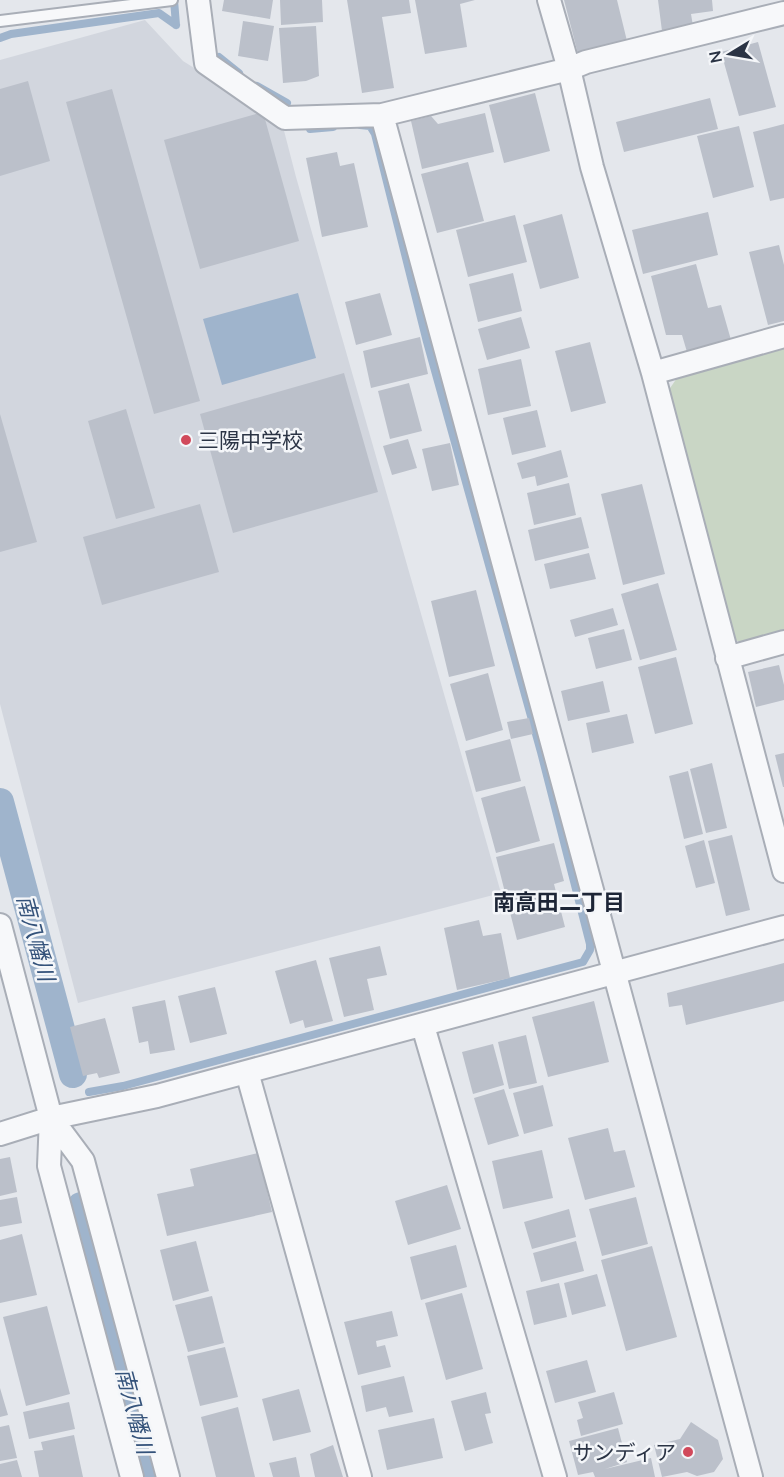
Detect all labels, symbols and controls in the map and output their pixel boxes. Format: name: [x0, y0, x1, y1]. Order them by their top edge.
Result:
north arrow: [700, 24, 760, 84]
text: N: [704, 49, 726, 65]
place label: 三陽中学校: [198, 427, 303, 453]
marker: 三陽中学校: [179, 433, 193, 447]
district label: 南高田二丁目: [493, 888, 625, 916]
water label: 南八幡川: [11, 892, 61, 986]
water label: 南八幡川: [110, 1365, 160, 1459]
place label: サンディア: [572, 1439, 676, 1465]
marker: サンディア: [681, 1445, 695, 1459]

